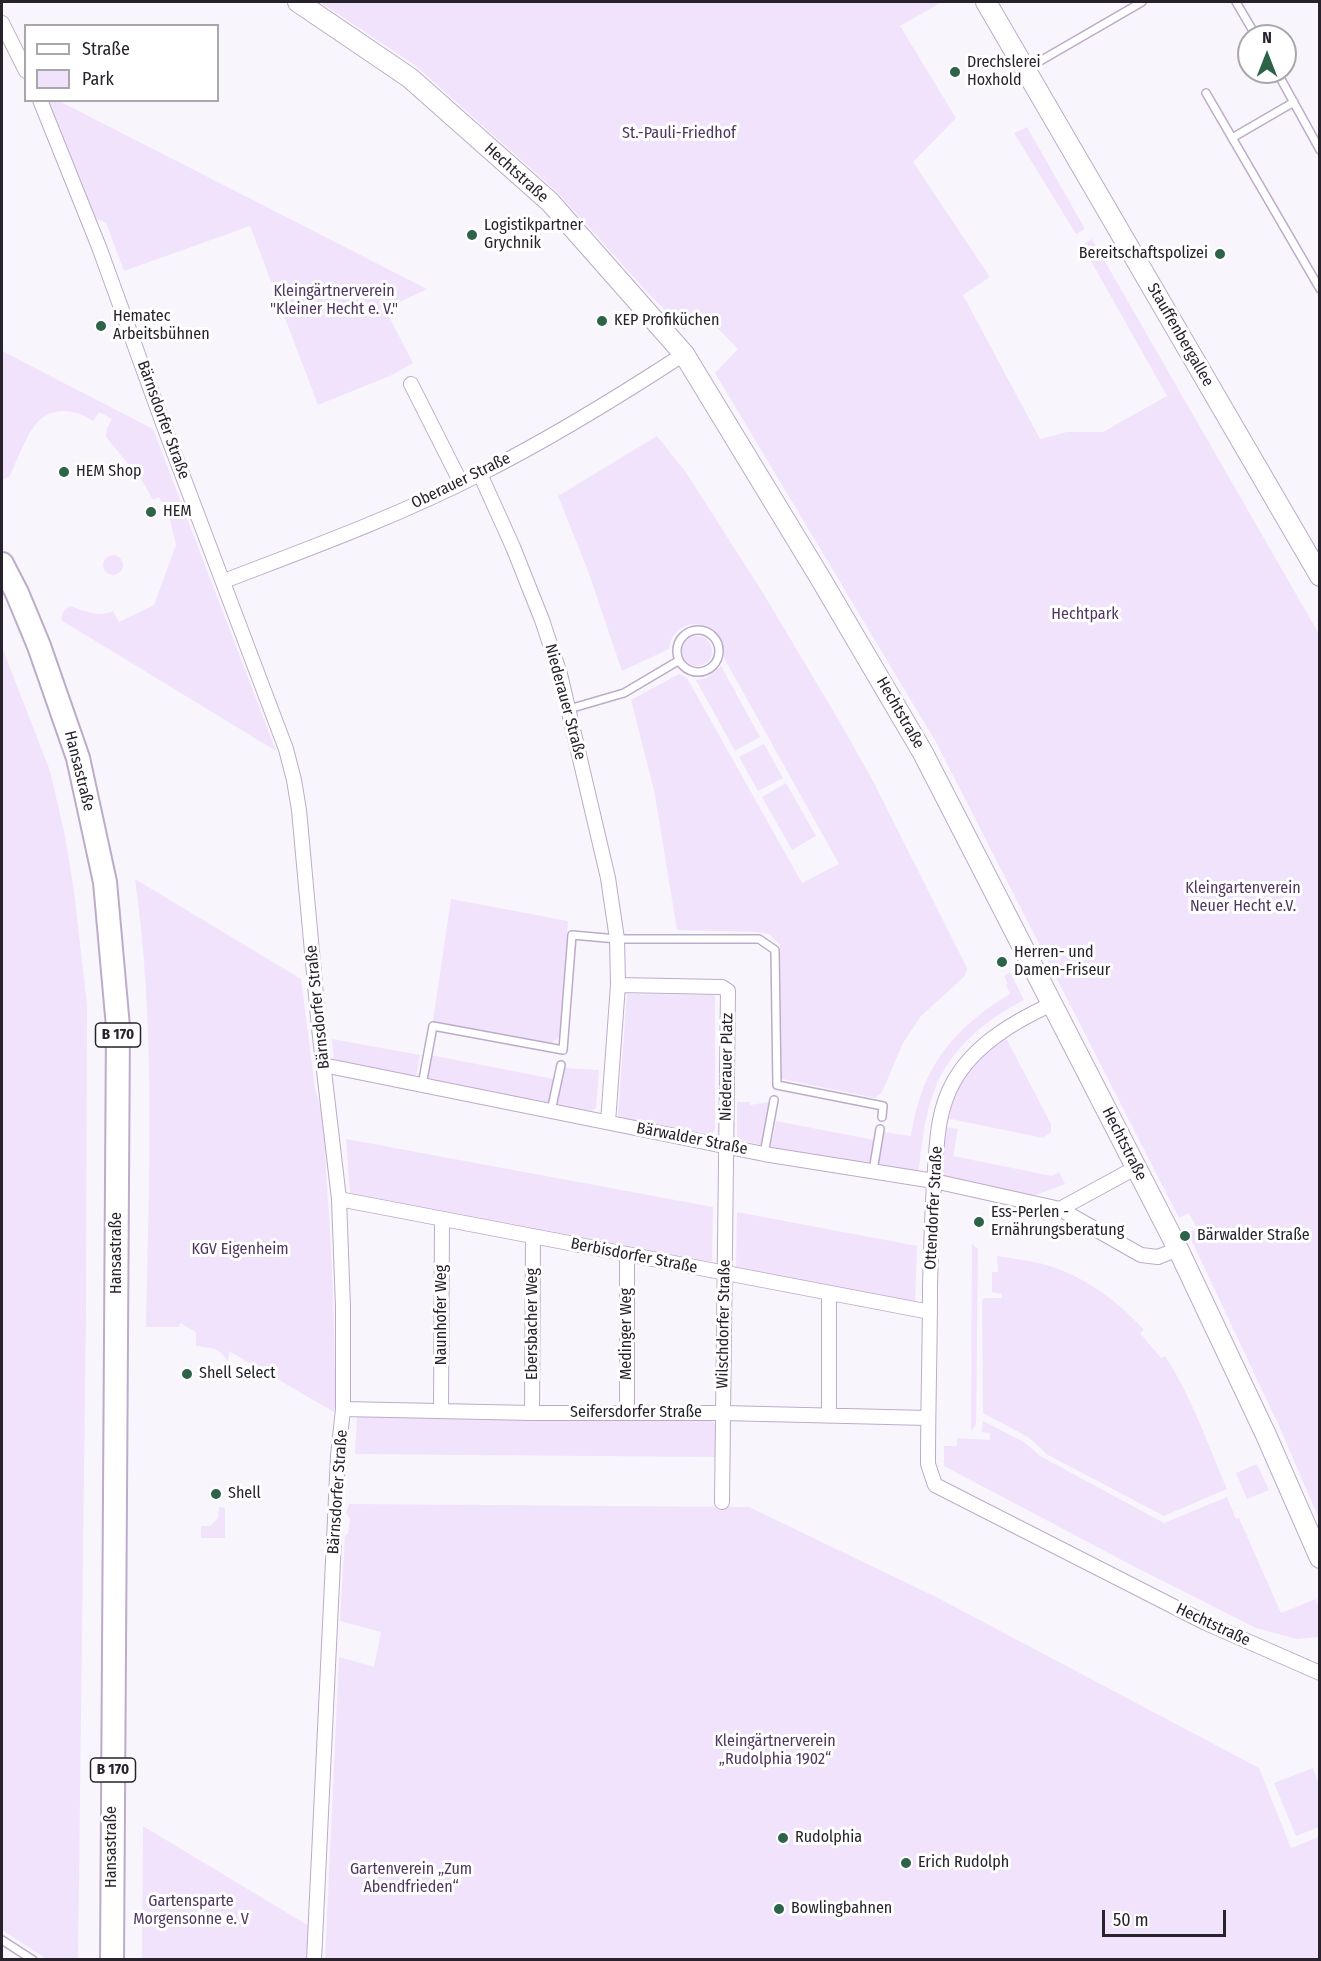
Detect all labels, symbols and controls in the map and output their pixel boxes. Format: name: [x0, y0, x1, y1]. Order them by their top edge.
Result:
legend: [24, 24, 219, 102]
north arrow: [1237, 24, 1297, 84]
text: N: [1262, 28, 1272, 47]
text: Straße: [82, 38, 130, 60]
place label: Drechslerei Hoxhold: [967, 53, 1041, 91]
marker: Drechslerei Hoxhold: [948, 65, 962, 79]
text: Park: [82, 68, 114, 90]
park label: St.-Pauli-Friedhof: [622, 124, 736, 144]
street label: Hechtstraße: [480, 139, 552, 207]
place label: Logistikpartner Grychnik: [484, 216, 583, 254]
marker: Logistikpartner Grychnik: [465, 228, 479, 242]
place label: Bereitschaftspolizei: [1079, 244, 1208, 264]
marker: Bereitschaftspolizei: [1213, 247, 1227, 261]
street label: Stauffenbergallee: [1143, 280, 1217, 390]
park label: Kleingärtnerverein "Kleiner Hecht e. V.": [270, 282, 398, 320]
place label: Hematec Arbeitsbühnen: [113, 307, 210, 345]
place label: KEP Profiküchen: [614, 311, 719, 331]
marker: KEP Profiküchen: [595, 314, 609, 328]
marker: Hematec Arbeitsbühnen: [94, 319, 108, 333]
street label: Bärnsdorfer Straße: [133, 358, 193, 482]
street label: Oberauer Straße: [408, 449, 514, 513]
place label: HEM Shop: [76, 462, 142, 482]
marker: HEM Shop: [57, 465, 71, 479]
place label: HEM: [163, 502, 192, 522]
marker: HEM: [144, 505, 158, 519]
park label: Hechtpark: [1051, 605, 1119, 625]
street label: Niederauer Straße: [540, 642, 590, 762]
street label: Hechtstraße: [872, 674, 928, 752]
street label: Hansastraße: [60, 729, 98, 813]
park label: Kleingartenverein Neuer Hecht e.V.: [1185, 879, 1301, 917]
place label: Herren- und Damen-Friseur: [1014, 943, 1110, 981]
street label: Bärnsdorfer Straße: [302, 944, 334, 1070]
marker: Herren- und Damen-Friseur: [995, 955, 1009, 969]
street label: Niederauer Platz: [716, 1013, 738, 1121]
road number: B 170: [96, 1023, 140, 1047]
street label: Hechtstraße: [1097, 1104, 1151, 1184]
street label: Bärwalder Straße: [635, 1119, 749, 1159]
street label: Ottendorfer Straße: [921, 1146, 947, 1270]
place label: Ess-Perlen - Ernährungsberatung: [991, 1203, 1124, 1241]
street label: Hansastraße: [107, 1212, 127, 1294]
marker: Ess-Perlen - Ernährungsberatung: [972, 1215, 986, 1229]
place label: Bärwalder Straße: [1197, 1226, 1310, 1246]
marker: Bärwalder Straße: [1178, 1229, 1192, 1243]
street label: Berbisdorfer Straße: [569, 1234, 699, 1278]
park label: KGV Eigenheim: [191, 1240, 289, 1260]
street label: Wilschdorfer Straße: [713, 1259, 735, 1389]
street label: Naunhofer Weg: [432, 1265, 452, 1365]
street label: Ebersbacher Weg: [523, 1268, 543, 1380]
street label: Medinger Weg: [617, 1288, 637, 1380]
place label: Shell Select: [199, 1364, 275, 1384]
marker: Shell Select: [180, 1367, 194, 1381]
street label: Seifersdorfer Straße: [570, 1403, 702, 1423]
street label: Bärnsdorfer Straße: [324, 1429, 352, 1555]
place label: Shell: [228, 1484, 261, 1504]
marker: Shell: [209, 1487, 223, 1501]
street label: Hechtstraße: [1173, 1599, 1253, 1651]
park label: Kleingärtnerverein „Rudolphia 1902“: [714, 1732, 836, 1770]
road number: B 170: [90, 1758, 136, 1782]
street label: Hansastraße: [102, 1806, 122, 1888]
place label: Rudolphia: [795, 1828, 862, 1848]
marker: Rudolphia: [776, 1831, 790, 1845]
place label: Erich Rudolph: [918, 1853, 1009, 1873]
marker: Erich Rudolph: [899, 1856, 913, 1870]
park label: Gartenverein „Zum Abendfrieden“: [350, 1860, 472, 1898]
park label: Gartensparte Morgensonne e. V: [133, 1892, 249, 1930]
scale bar: [1105, 1898, 1230, 1936]
place label: Bowlingbahnen: [791, 1899, 892, 1919]
marker: Bowlingbahnen: [772, 1902, 786, 1916]
text: 50 m: [1113, 1909, 1149, 1931]

